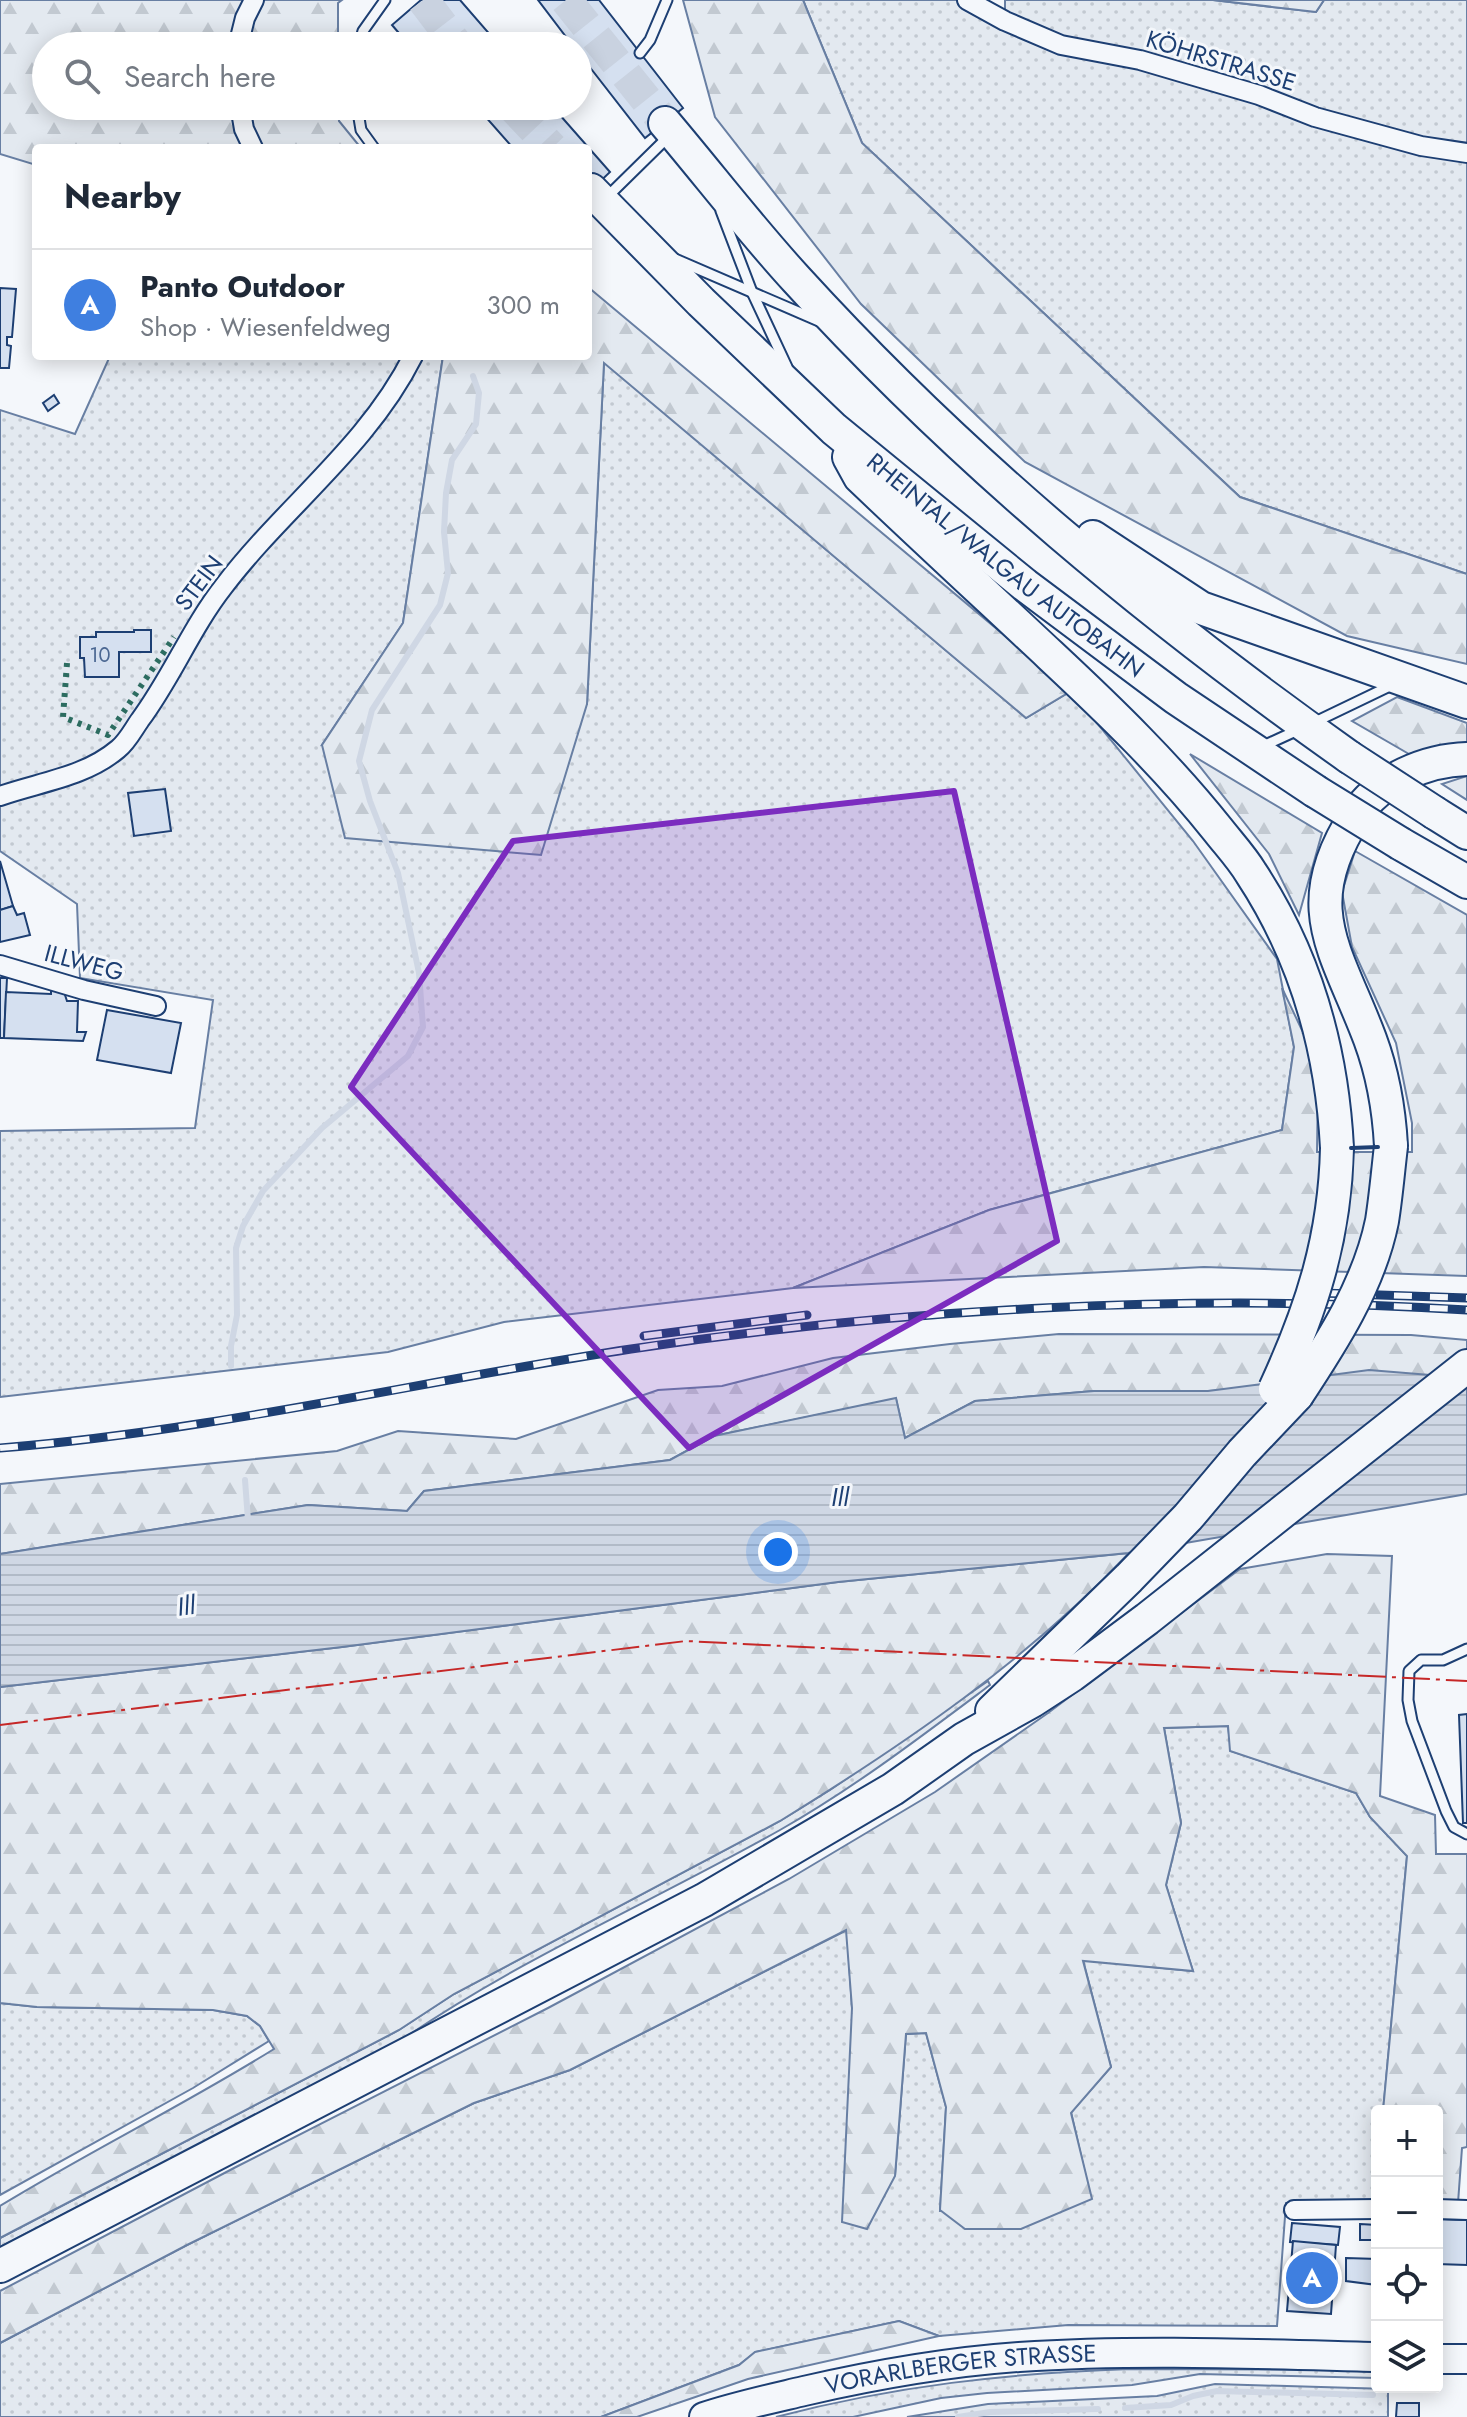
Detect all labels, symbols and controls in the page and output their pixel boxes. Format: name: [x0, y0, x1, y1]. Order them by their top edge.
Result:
street label: KÖHRSTRASSE: [1142, 21, 1300, 100]
search box: [32, 32, 592, 120]
icon: search: [60, 54, 104, 98]
text: Search here: [124, 55, 276, 98]
text: Nearby: [64, 172, 181, 221]
text: Panto Outdoor: [140, 265, 345, 308]
text: A: [80, 286, 100, 324]
text: 300 m: [487, 286, 560, 324]
text: Shop · Wiesenfeldweg: [140, 308, 391, 346]
street label: RHEINTAL/WALGAU AUTOBAHN: [859, 444, 1152, 686]
street label: STEIN: [166, 547, 231, 618]
house number: 10: [90, 641, 111, 670]
street label: ILLWEG: [41, 935, 128, 990]
water label: Ill: [831, 1478, 850, 1516]
your location: [758, 1532, 798, 1572]
water label: Ill: [175, 1586, 198, 1626]
map controls: [1371, 2105, 1443, 2393]
button: +: [1371, 2105, 1443, 2177]
button: −: [1371, 2177, 1443, 2249]
pin: A: [1286, 2248, 1338, 2308]
button: locate: [1371, 2249, 1443, 2321]
button: layers: [1371, 2321, 1443, 2393]
street label: VORARLBERGER STRASSE: [821, 2335, 1097, 2403]

